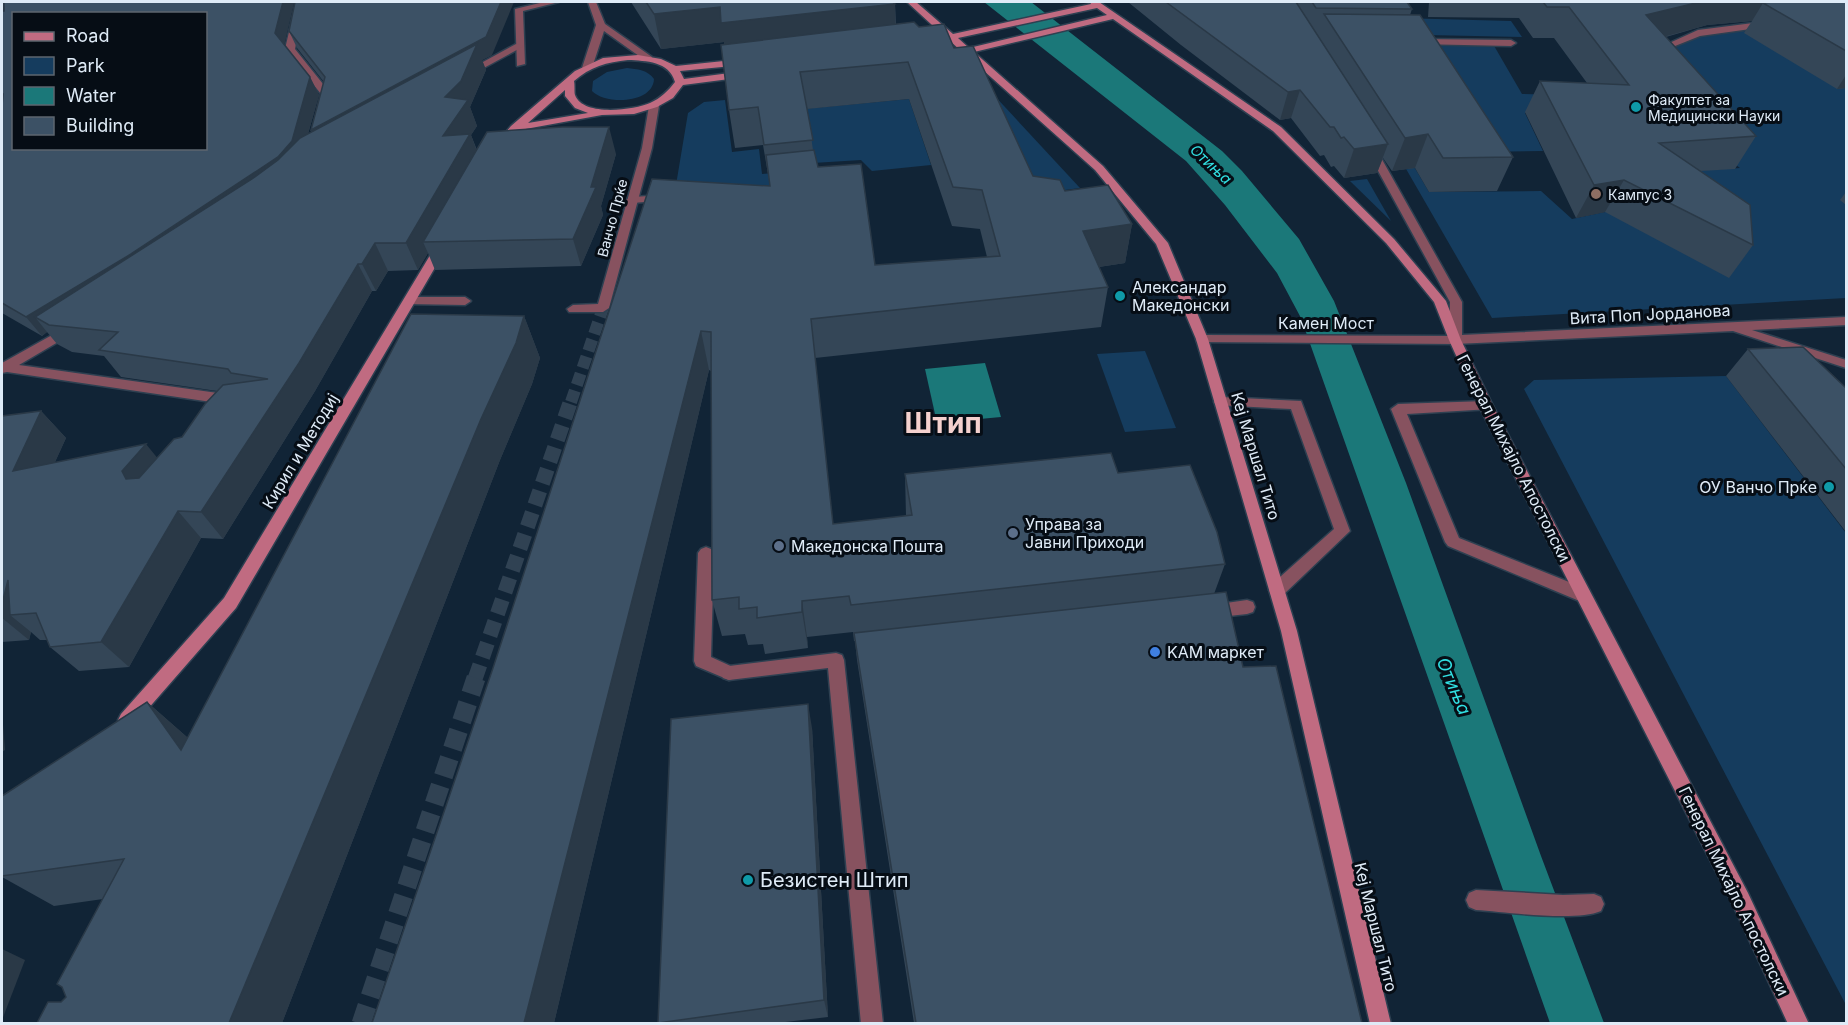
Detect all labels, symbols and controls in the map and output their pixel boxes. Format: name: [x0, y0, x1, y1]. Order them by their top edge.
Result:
legend: [12, 12, 207, 150]
text: Road: [66, 25, 109, 46]
text: Park: [66, 55, 105, 76]
text: Water: [66, 85, 116, 106]
place label: Факултет за Медицински Науки: [1648, 91, 1780, 124]
marker: Факултет за Медицински Науки: [1629, 100, 1643, 114]
text: Building: [66, 115, 134, 136]
water label: Отиња: [1186, 140, 1236, 188]
street label: Ванчо Прќе: [593, 177, 631, 259]
place label: Кампус 3: [1608, 186, 1672, 203]
marker: Кампус 3: [1589, 187, 1603, 201]
place label: Александар Македонски: [1132, 277, 1229, 315]
marker: Александар Македонски: [1113, 289, 1127, 303]
street label: Вита Поп Јорданова: [1569, 300, 1731, 328]
street label: Камен Мост: [1278, 313, 1375, 333]
street label: Генерал Михајло Апостолски: [1453, 351, 1575, 565]
street label: Кирил и Методиј: [258, 390, 342, 512]
street label: Кеј Маршал Тито: [1227, 390, 1285, 522]
district label: Штип: [904, 406, 982, 440]
place label: ОУ Ванчо Прќе: [1699, 477, 1817, 497]
marker: ОУ Ванчо Прќе: [1822, 480, 1836, 494]
place label: Управа за Јавни Приходи: [1025, 514, 1144, 552]
marker: Управа за Јавни Приходи: [1006, 526, 1020, 540]
place label: Македонска Пошта: [791, 536, 944, 556]
marker: Македонска Пошта: [772, 539, 786, 553]
place label: KAM маркет: [1167, 642, 1264, 662]
marker: KAM маркет: [1148, 645, 1162, 659]
water label: Отиња: [1433, 654, 1475, 718]
street label: Генерал Михајло Апостолски: [1675, 783, 1793, 999]
street label: Кеј Маршал Тито: [1350, 860, 1402, 994]
place label: Безистен Штип: [760, 868, 908, 892]
marker: Безистен Штип: [741, 873, 755, 887]

